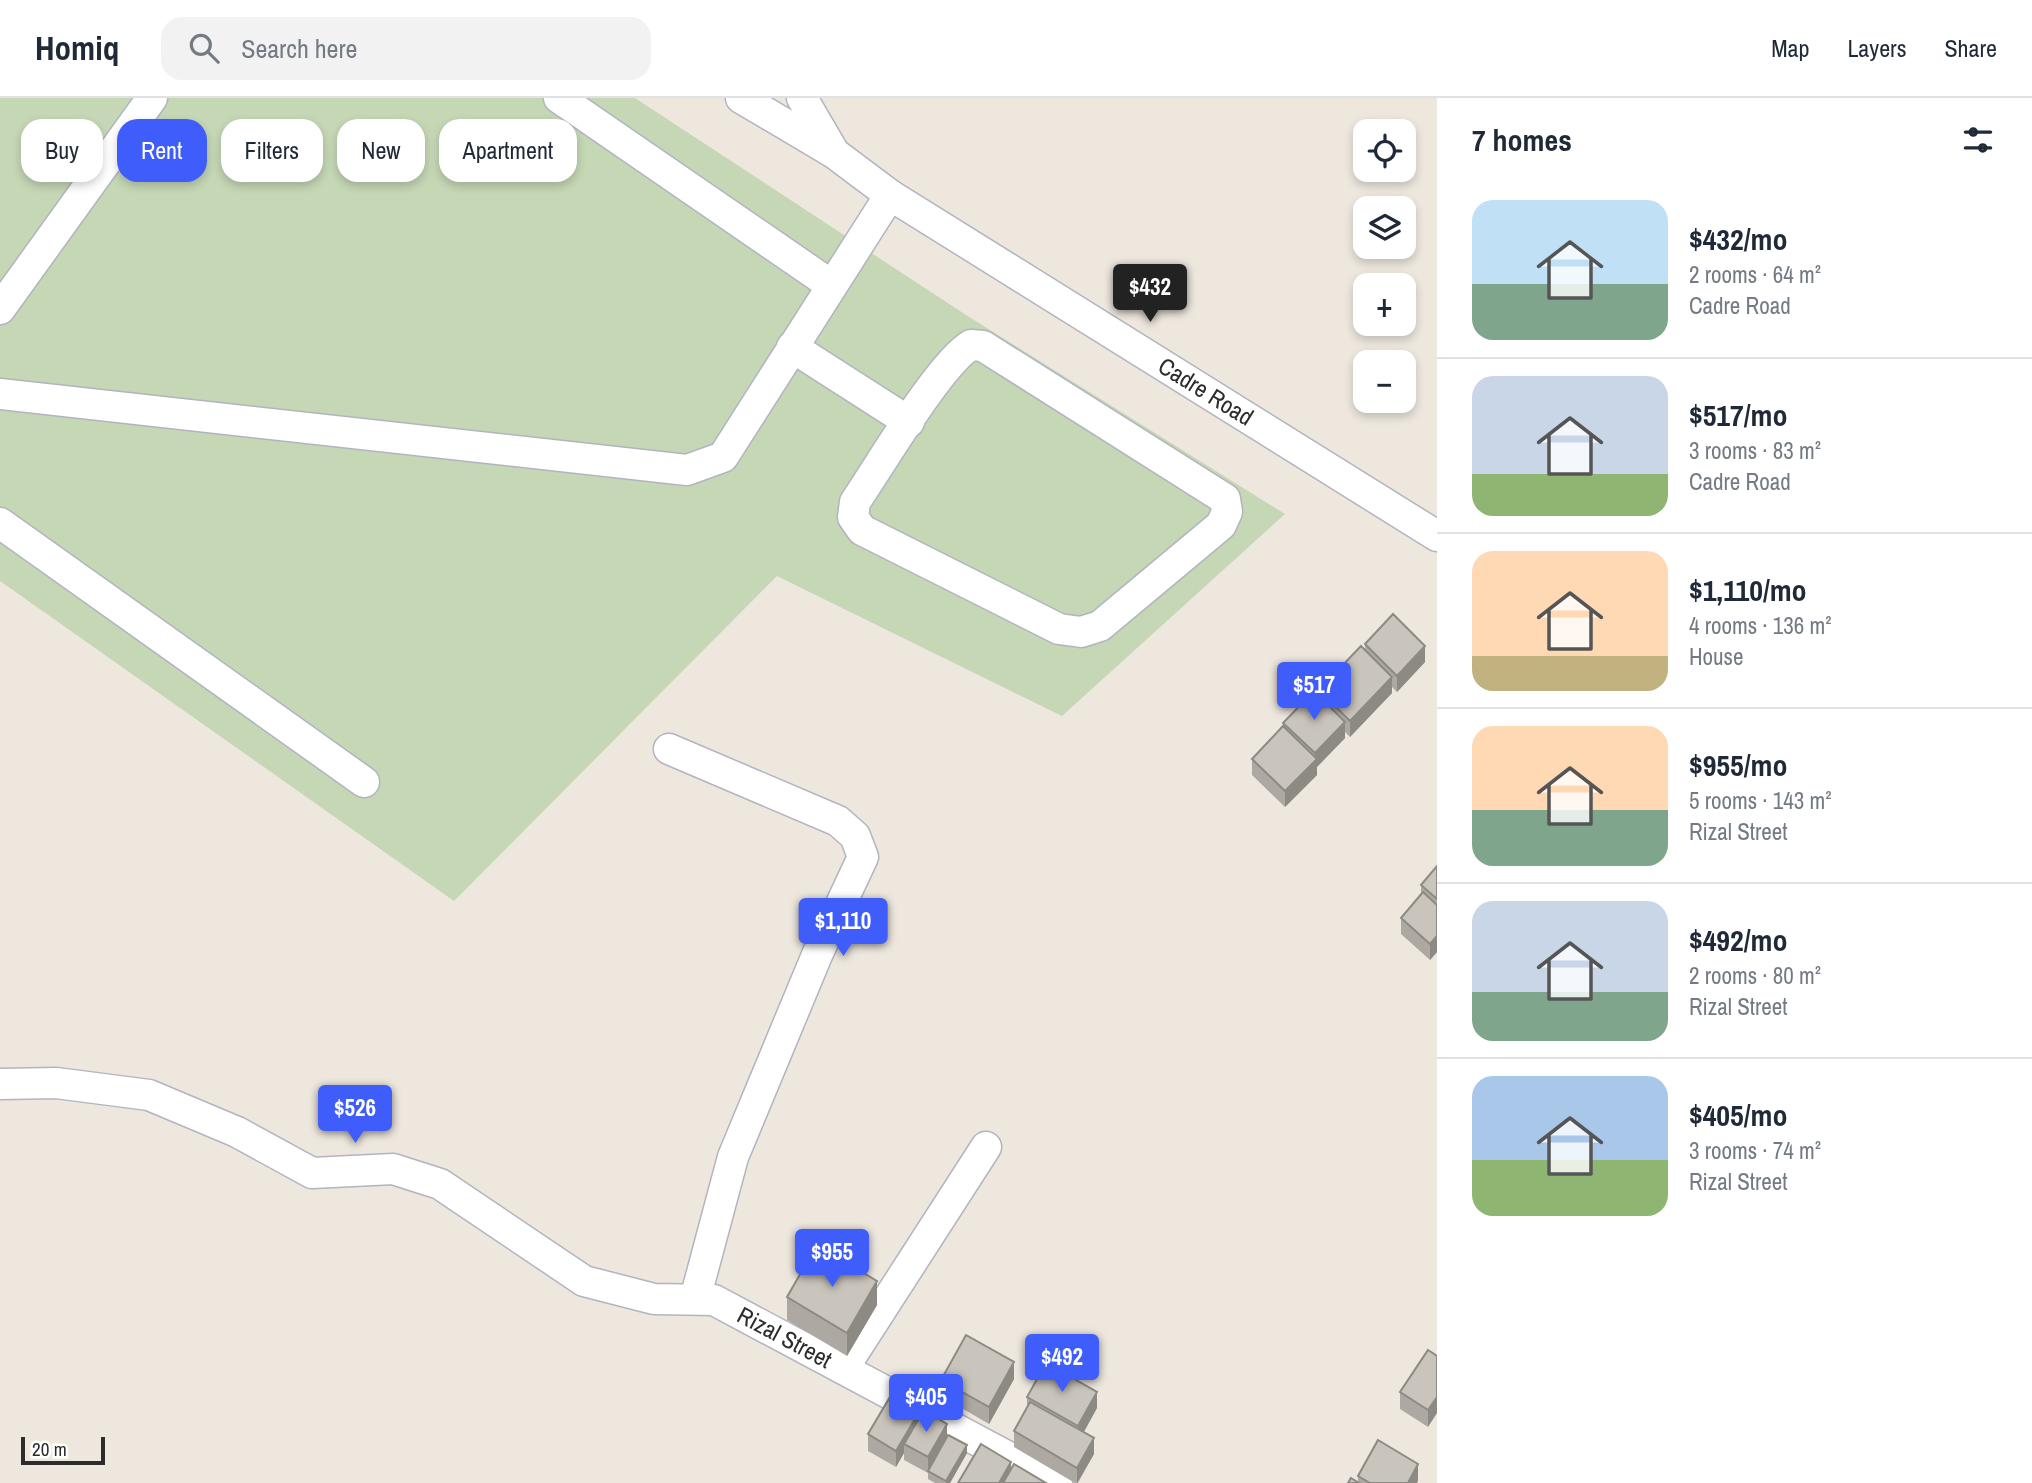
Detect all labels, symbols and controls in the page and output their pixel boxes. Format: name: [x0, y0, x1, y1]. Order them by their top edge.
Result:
search box: [161, 17, 651, 80]
text: Homiq: [35, 26, 119, 70]
icon: search: [185, 29, 223, 67]
text: Search here: [241, 31, 357, 66]
text: Map: [1771, 32, 1809, 64]
text: Layers: [1847, 32, 1906, 64]
text: Share: [1944, 32, 1997, 64]
chip: Buy: [21, 119, 103, 182]
chip: Rent: [117, 119, 207, 182]
chip: Filters: [221, 119, 323, 182]
chip: New: [337, 119, 425, 182]
chip: Apartment: [439, 119, 577, 182]
map controls: [1353, 119, 1416, 413]
button: locate: [1353, 119, 1416, 182]
text: 7 homes: [1472, 120, 1572, 160]
icon: filters: [1959, 121, 1997, 159]
button: layers: [1353, 196, 1416, 259]
text: $432/mo: [1689, 219, 1787, 259]
icon: home: [1528, 228, 1612, 312]
text: 2 rooms · 64 m²: [1689, 259, 1821, 290]
pin: $432: [1109, 264, 1191, 324]
text: $432: [1129, 271, 1171, 302]
button: +: [1353, 273, 1416, 336]
text: Cadre Road: [1689, 290, 1791, 321]
street label: Cadre Road: [1153, 349, 1260, 433]
button: −: [1353, 350, 1416, 413]
text: $517/mo: [1689, 395, 1787, 435]
icon: home: [1528, 404, 1612, 488]
text: 3 rooms · 83 m²: [1689, 435, 1821, 466]
text: Cadre Road: [1689, 466, 1791, 497]
text: $1,110/mo: [1689, 570, 1807, 610]
icon: home: [1528, 579, 1612, 663]
text: 4 rooms · 136 m²: [1689, 610, 1832, 641]
text: House: [1689, 641, 1744, 672]
pin: $517: [1273, 662, 1355, 722]
text: $517: [1293, 669, 1335, 700]
text: $955/mo: [1689, 745, 1787, 785]
icon: home: [1528, 754, 1612, 838]
text: 5 rooms · 143 m²: [1689, 785, 1832, 816]
text: Rizal Street: [1689, 816, 1788, 847]
pin: $1,110: [786, 898, 900, 958]
text: $1,110: [815, 905, 871, 936]
text: $492/mo: [1689, 920, 1787, 960]
icon: home: [1528, 929, 1612, 1013]
text: 2 rooms · 80 m²: [1689, 960, 1821, 991]
text: Rizal Street: [1689, 991, 1788, 1022]
pin: $526: [314, 1086, 396, 1145]
text: $526: [334, 1092, 376, 1123]
text: $405/mo: [1689, 1095, 1787, 1135]
icon: home: [1528, 1104, 1612, 1188]
text: 3 rooms · 74 m²: [1689, 1135, 1821, 1166]
text: Rizal Street: [1689, 1166, 1788, 1197]
pin: $955: [791, 1230, 873, 1289]
text: $955: [811, 1236, 853, 1267]
street label: Rizal Street: [732, 1298, 838, 1375]
pin: $492: [1021, 1334, 1103, 1394]
text: $492: [1041, 1341, 1083, 1372]
pin: $405: [885, 1374, 967, 1434]
text: $405: [905, 1381, 947, 1412]
scale bar: [21, 1434, 105, 1466]
text: 20 m: [32, 1436, 67, 1462]

